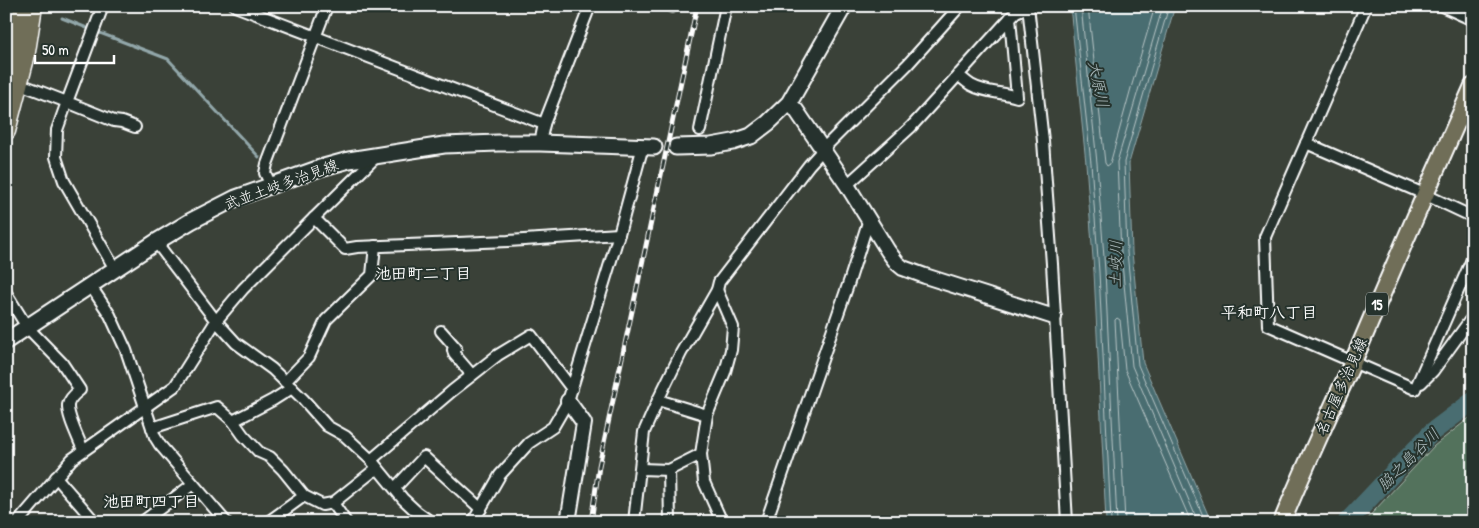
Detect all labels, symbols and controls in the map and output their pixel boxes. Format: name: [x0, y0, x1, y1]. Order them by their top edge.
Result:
scale bar: [35, 32, 114, 64]
text: 50 m: [42, 39, 69, 60]
water label: 大原川: [1083, 58, 1115, 110]
street label: 武並土岐多治見線: [221, 154, 341, 214]
water label: 土岐川: [1104, 240, 1126, 288]
district label: 池田町二丁目: [375, 262, 471, 284]
road number: 15: [1366, 292, 1388, 316]
district label: 平和町八丁目: [1221, 301, 1317, 323]
street label: 名古屋多治見線: [1310, 334, 1372, 438]
water label: 脇之島谷川: [1372, 423, 1444, 495]
district label: 池田町四丁目: [103, 490, 199, 512]

